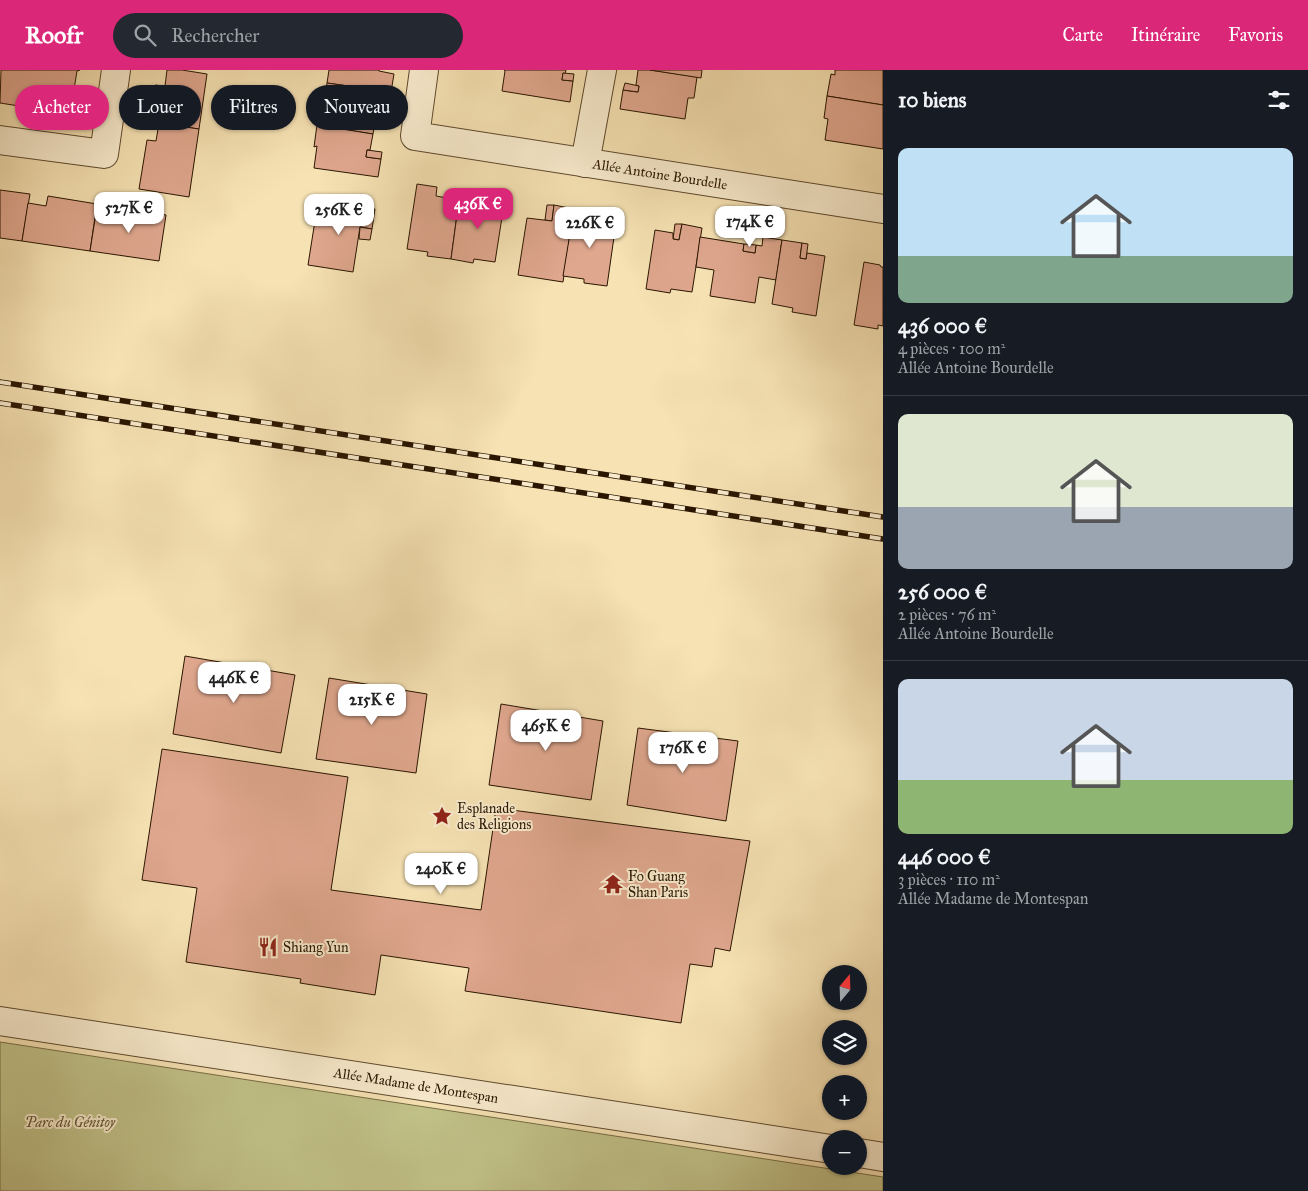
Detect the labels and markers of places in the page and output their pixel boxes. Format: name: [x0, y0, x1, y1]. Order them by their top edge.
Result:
pin: 436K €: [437, 188, 519, 230]
pin: 527K €: [88, 191, 170, 234]
pin: 256K €: [298, 194, 380, 236]
pin: 226K €: [549, 206, 631, 249]
pin: 174K €: [709, 206, 791, 248]
pin: 446K €: [193, 662, 275, 704]
pin: 215K €: [331, 684, 413, 726]
pin: 465K €: [505, 710, 587, 752]
pin: 176K €: [642, 732, 724, 774]
place label: Esplanade des Religions: [457, 800, 531, 833]
place icon: Esplanade des Religions: [431, 805, 453, 827]
pin: 240K €: [400, 852, 482, 895]
place label: Fo Guang Shan Paris: [628, 868, 688, 901]
temple icon: Fo Guang Shan Paris: [602, 873, 624, 895]
restaurant icon: Shiang Yun: [257, 936, 279, 958]
place label: Shiang Yun: [283, 939, 349, 956]

